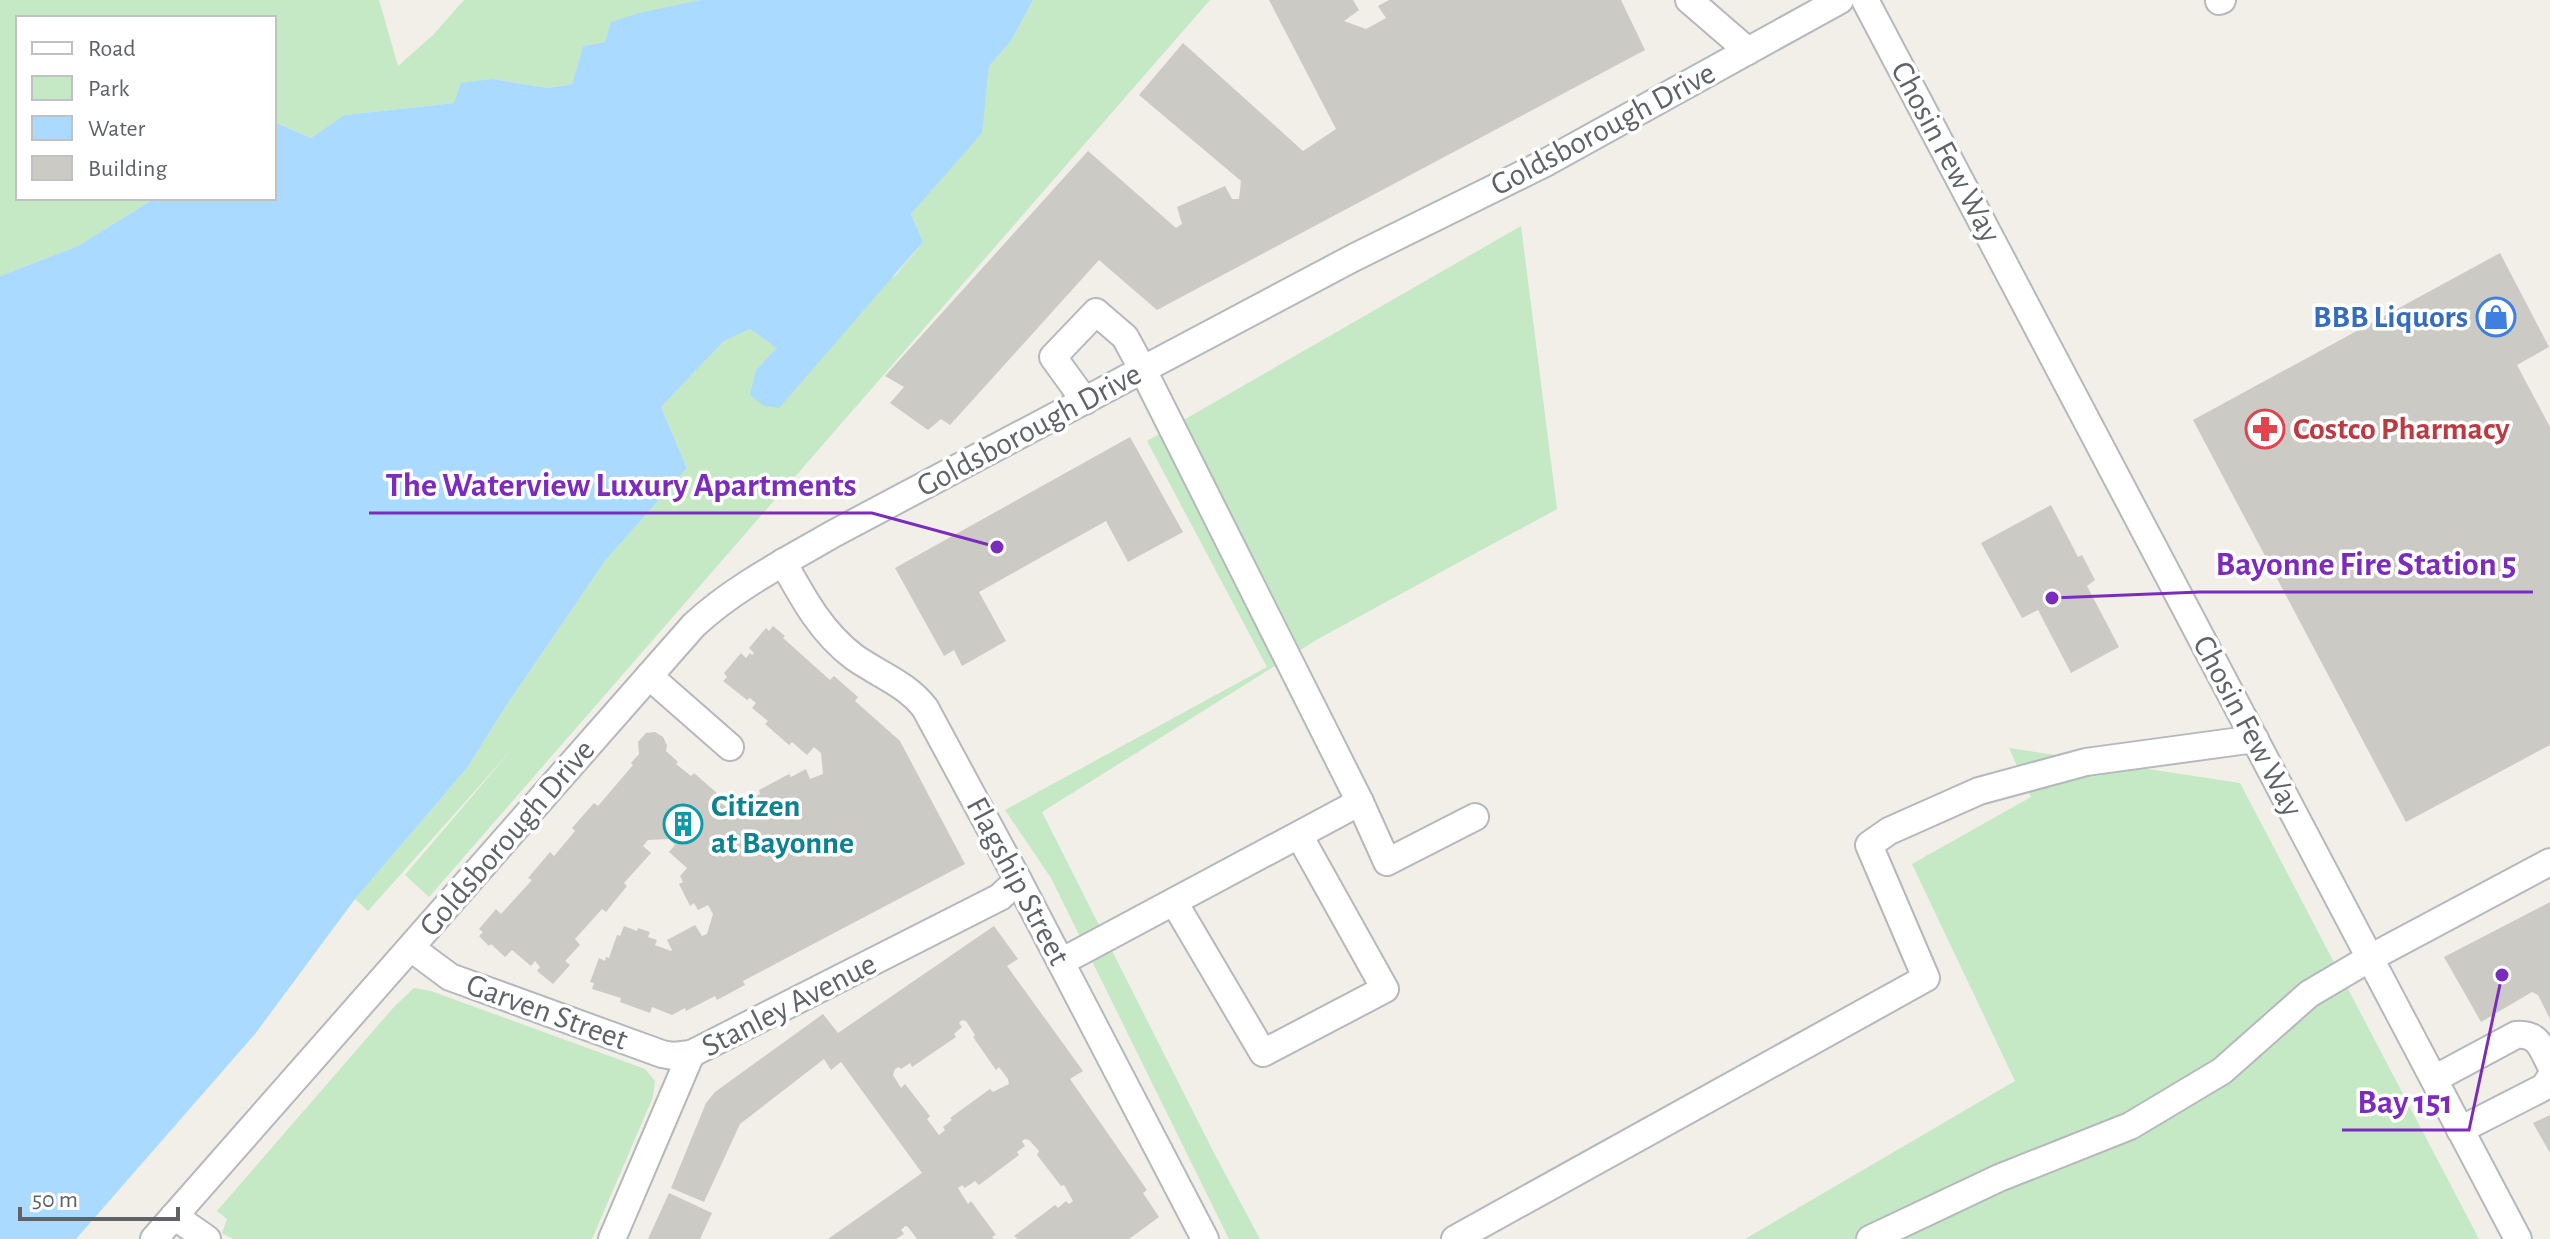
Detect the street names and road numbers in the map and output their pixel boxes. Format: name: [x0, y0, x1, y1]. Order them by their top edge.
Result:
street label: Goldsborough Drive: [1486, 56, 1720, 202]
street label: Chosin Few Way: [1885, 56, 2007, 248]
street label: Goldsborough Drive: [912, 357, 1146, 503]
street label: Chosin Few Way: [2187, 630, 2309, 822]
street label: Goldsborough Drive: [413, 734, 601, 942]
street label: Flagship Street: [960, 792, 1076, 970]
street label: Stanley Avenue: [697, 947, 881, 1063]
street label: Garven Street: [462, 968, 632, 1056]

